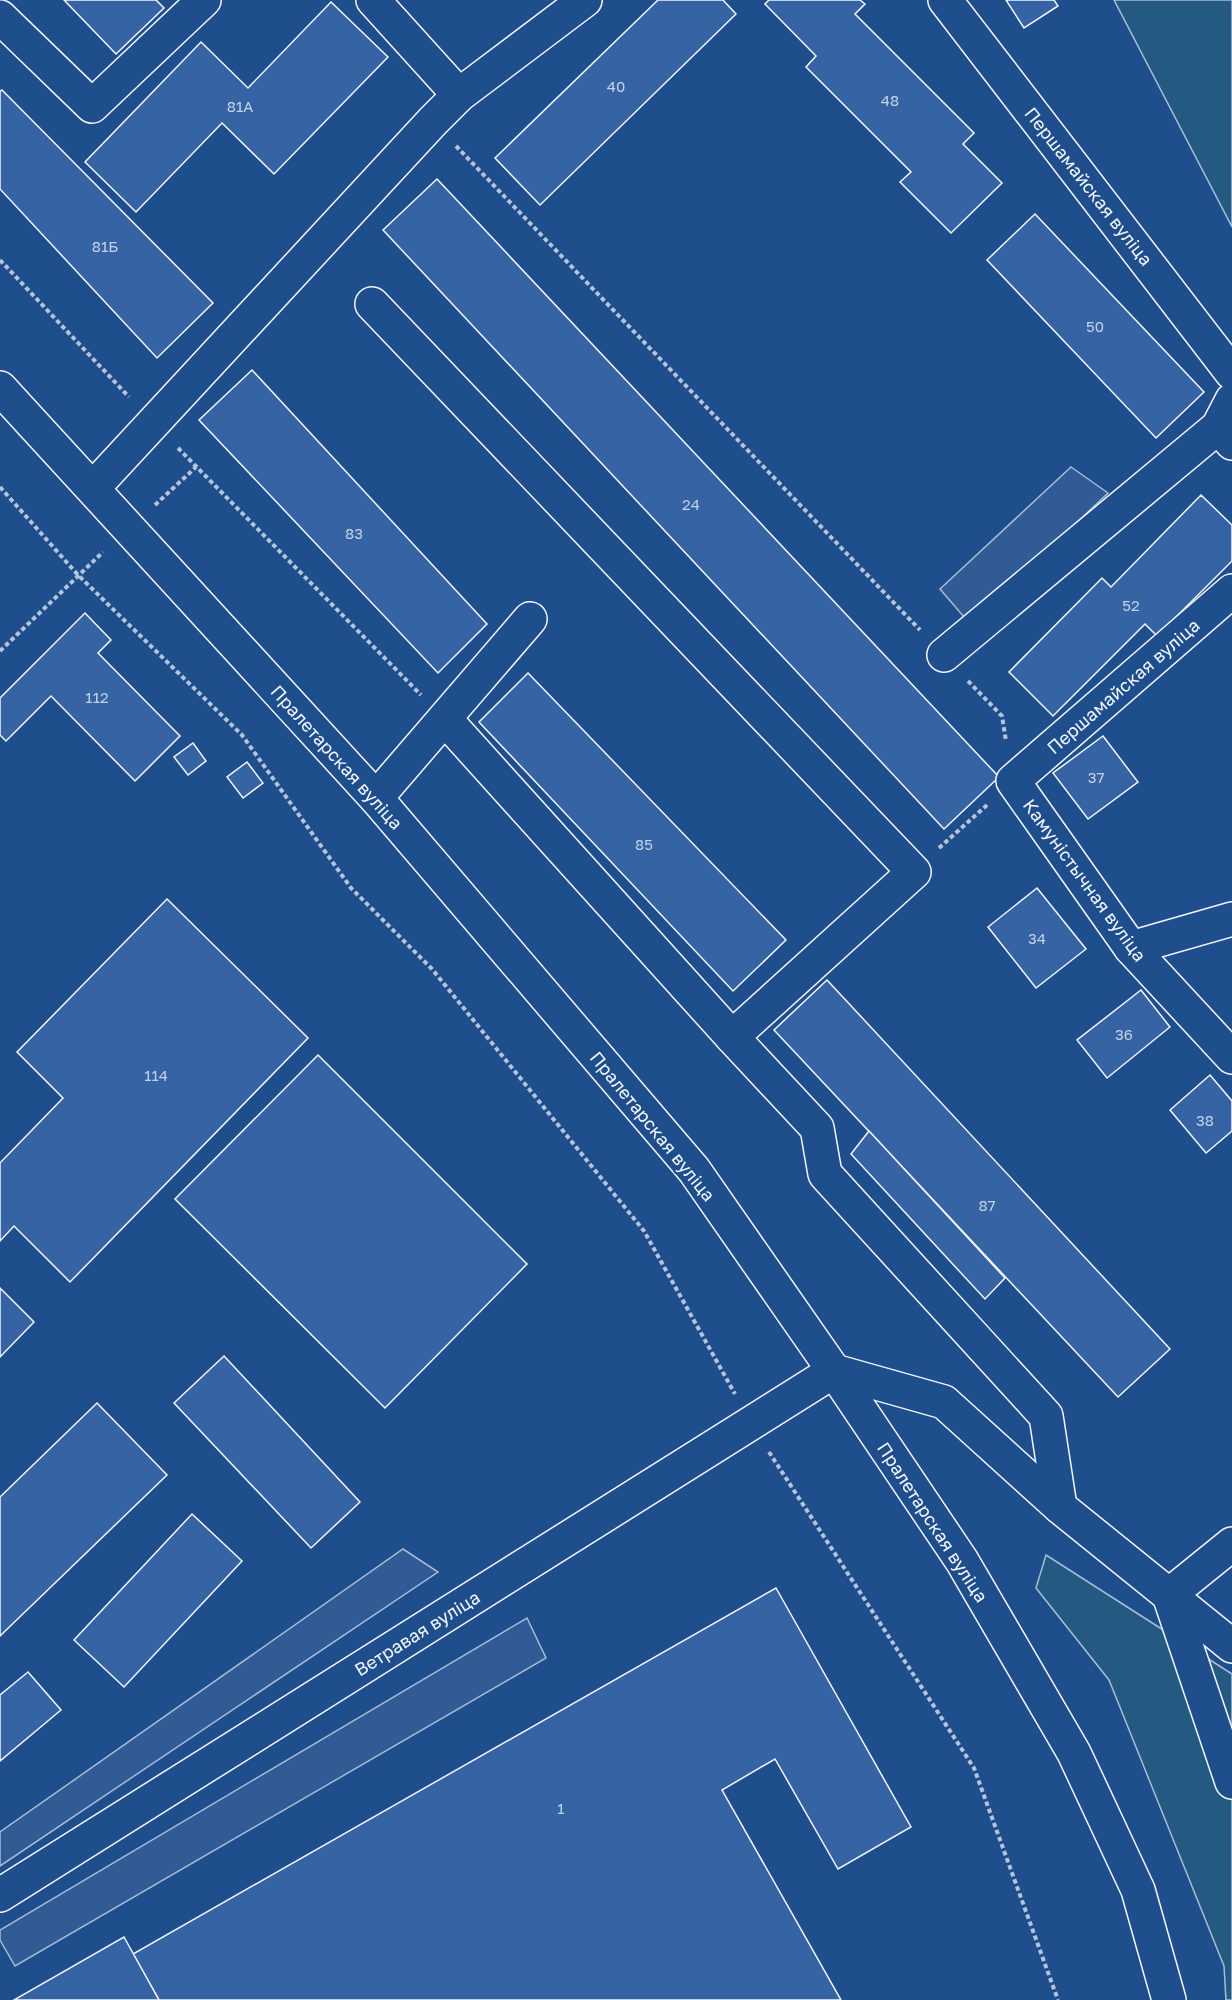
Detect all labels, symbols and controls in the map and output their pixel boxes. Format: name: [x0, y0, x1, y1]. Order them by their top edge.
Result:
house number: 40: [607, 77, 625, 95]
house number: 48: [881, 91, 899, 109]
house number: 81А: [227, 97, 253, 115]
street label: Першамайская вуліца: [1020, 102, 1158, 270]
house number: 81Б: [92, 237, 118, 255]
house number: 50: [1086, 317, 1104, 335]
house number: 24: [682, 495, 700, 513]
house number: 83: [345, 524, 363, 542]
house number: 52: [1122, 596, 1140, 614]
street label: Першамайская вуліца: [1042, 614, 1204, 758]
street label: Пралетарская вуліца: [266, 680, 408, 834]
house number: 112: [85, 688, 109, 706]
house number: 37: [1088, 768, 1104, 786]
street label: Камуністычная вуліца: [1019, 794, 1151, 966]
house number: 85: [635, 835, 653, 853]
house number: 34: [1028, 929, 1046, 947]
house number: 36: [1115, 1025, 1133, 1043]
street label: Пралетарская вуліца: [586, 1047, 720, 1205]
house number: 114: [144, 1066, 168, 1084]
house number: 38: [1196, 1111, 1214, 1129]
house number: 87: [978, 1196, 996, 1214]
street label: Пралетарская вуліца: [873, 1438, 993, 1606]
street label: Ветравая вуліца: [350, 1586, 484, 1680]
house number: 1: [557, 1799, 565, 1817]

